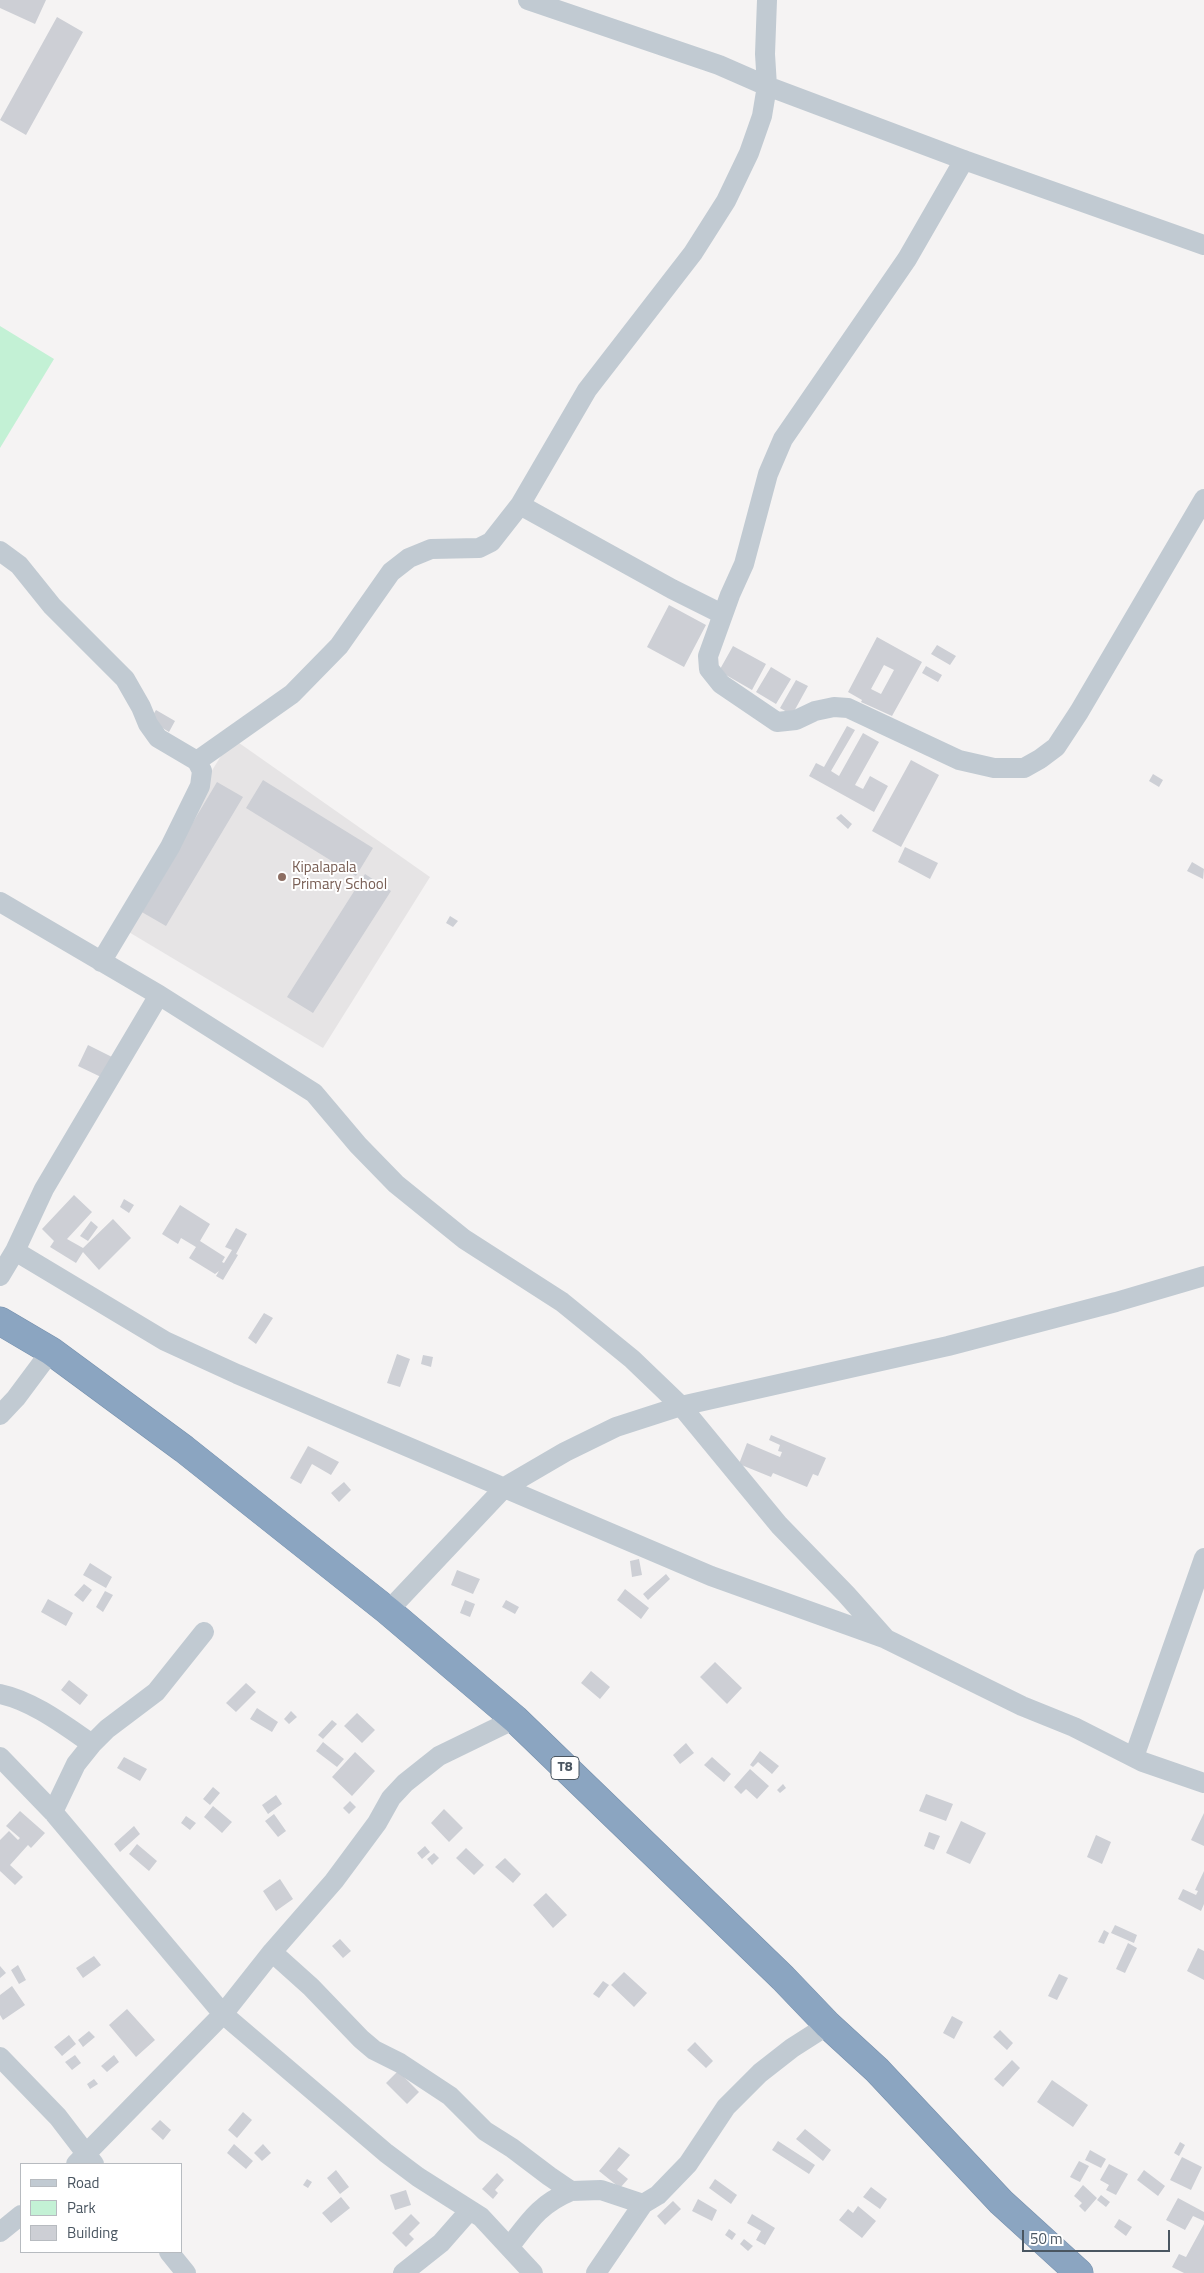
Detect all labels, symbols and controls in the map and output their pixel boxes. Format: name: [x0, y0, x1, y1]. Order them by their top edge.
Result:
place label: Kipalapala Primary School: [292, 859, 387, 894]
marker: Kipalapala Primary School: [276, 871, 288, 883]
road number: T8: [551, 1756, 579, 1780]
legend: [20, 2163, 182, 2253]
text: Road: [67, 2171, 99, 2194]
text: Park: [67, 2196, 96, 2219]
scale bar: [1024, 2220, 1172, 2252]
text: Building: [67, 2221, 118, 2244]
text: 50 m: [1030, 2227, 1063, 2250]

